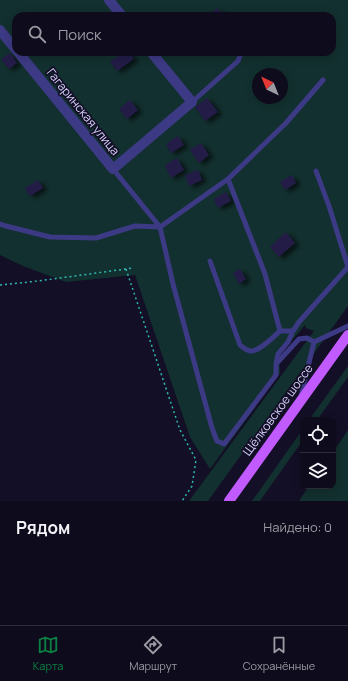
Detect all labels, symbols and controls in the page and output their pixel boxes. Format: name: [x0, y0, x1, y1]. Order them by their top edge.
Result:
search box: [12, 12, 336, 56]
icon: search: [26, 23, 48, 45]
text: Поиск: [58, 24, 102, 45]
street label: Гагаринская улица: [43, 65, 124, 159]
north arrow: [252, 68, 288, 104]
street label: Щёлковское шоссе: [238, 360, 317, 459]
map controls: [300, 417, 336, 489]
button: locate: [300, 417, 336, 453]
button: layers: [300, 453, 336, 489]
text: Рядом: [16, 516, 70, 539]
text: Найдено: 0: [263, 518, 332, 536]
tab: Карта: [33, 634, 63, 673]
tab: Маршрут: [129, 634, 177, 673]
tab: Сохранённые: [243, 634, 315, 673]

